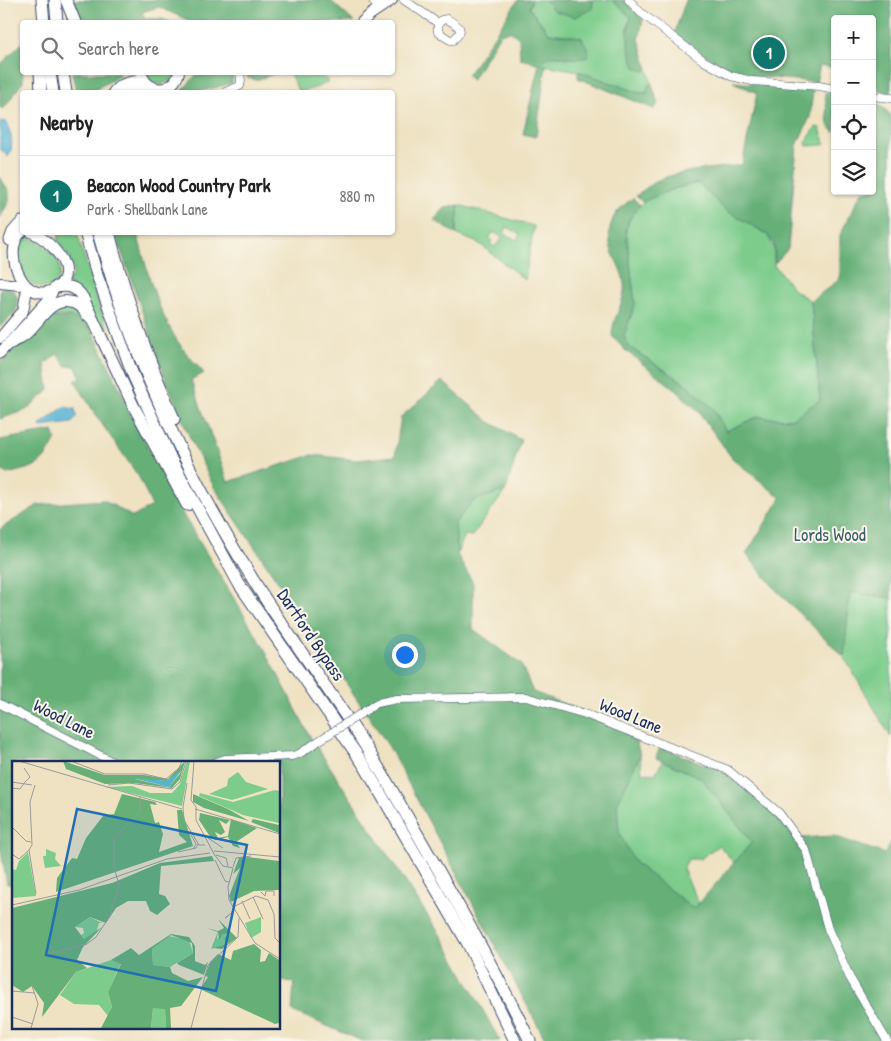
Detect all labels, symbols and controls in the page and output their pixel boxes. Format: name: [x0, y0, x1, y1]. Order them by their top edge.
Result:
map controls: [831, 15, 876, 195]
button: +: [831, 15, 876, 60]
search box: [20, 20, 395, 75]
icon: search: [38, 34, 66, 62]
pin: 1: [753, 34, 785, 72]
text: Search here: [78, 35, 159, 61]
button: −: [831, 60, 876, 105]
button: locate: [831, 105, 876, 150]
text: Nearby: [40, 108, 93, 137]
button: layers: [831, 150, 876, 195]
text: Beacon Wood Country Park: [87, 172, 271, 198]
text: 1: [53, 185, 59, 207]
text: 880 m: [339, 185, 375, 207]
text: Park · Shellbank Lane: [87, 198, 208, 220]
park label: Lords Wood: [794, 522, 866, 547]
street label: Dartford Bypass: [271, 584, 351, 686]
your location: [392, 642, 418, 668]
street label: Wood Lane: [29, 692, 99, 745]
street label: Wood Lane: [596, 692, 666, 739]
inset map: [12, 761, 280, 1028]

